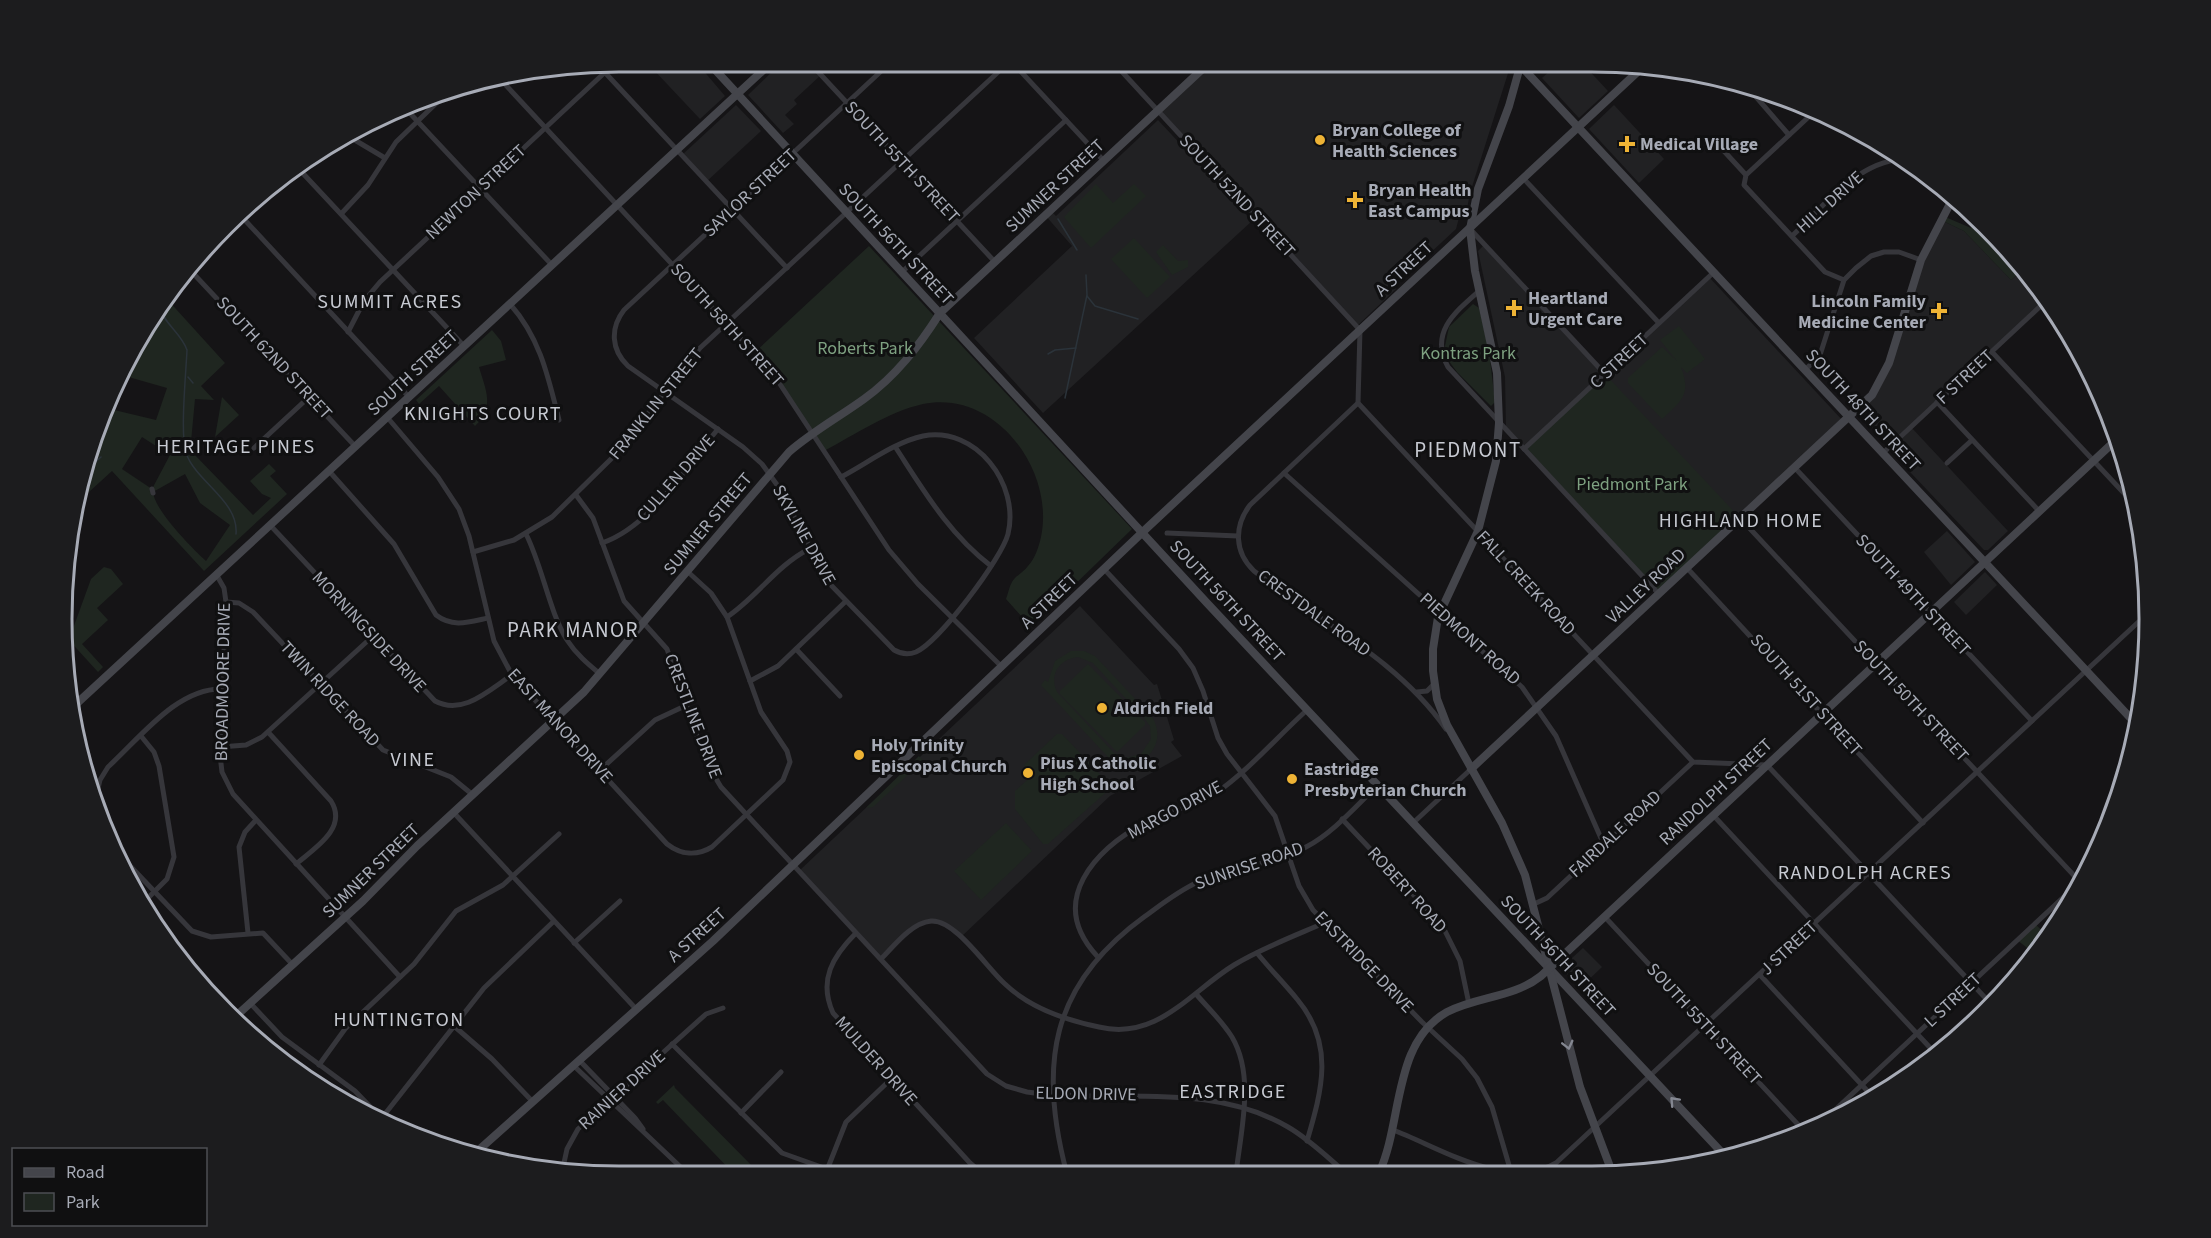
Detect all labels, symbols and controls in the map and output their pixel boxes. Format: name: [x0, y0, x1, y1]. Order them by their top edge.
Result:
street label: SOUTH 55TH STREET: [839, 95, 966, 229]
place label: Bryan College of Health Sciences: [1332, 118, 1462, 164]
street label: SOUTH 52ND STREET: [1173, 129, 1301, 263]
place label: Medical Village: [1640, 132, 1758, 157]
street label: SUMNER STREET: [1000, 133, 1110, 238]
marker: Bryan College of Health Sciences: [1313, 133, 1327, 147]
marker: Medical Village: [1618, 135, 1636, 153]
street label: NEWTON STREET: [420, 138, 532, 245]
street label: SAYLOR STREET: [698, 143, 802, 243]
street label: HILL DRIVE: [1791, 165, 1869, 239]
street label: SOUTH 56TH STREET: [833, 177, 960, 311]
place label: Bryan Health East Campus: [1368, 178, 1472, 224]
marker: Bryan Health East Campus: [1346, 191, 1364, 209]
street label: A STREET: [1369, 235, 1439, 302]
street label: SOUTH 58TH STREET: [665, 258, 790, 393]
place label: Heartland Urgent Care: [1528, 286, 1623, 332]
district label: SUMMIT ACRES: [317, 288, 463, 316]
place label: Lincoln Family Medicine Center: [1798, 289, 1927, 335]
street label: SOUTH 62ND STREET: [210, 291, 338, 425]
marker: Heartland Urgent Care: [1505, 299, 1523, 317]
marker: Lincoln Family Medicine Center: [1930, 302, 1948, 320]
street label: SOUTH STREET: [362, 324, 464, 422]
street label: C STREET: [1584, 327, 1654, 395]
park label: Roberts Park: [817, 336, 913, 361]
park label: Kontras Park: [1420, 341, 1516, 366]
street label: FRANKLIN STREET: [603, 342, 709, 465]
street label: SOUTH 48TH STREET: [1800, 343, 1927, 477]
street label: F STREET: [1931, 344, 1999, 410]
district label: KNIGHTS COURT: [404, 400, 562, 428]
street label: CULLEN DRIVE: [631, 429, 721, 527]
district label: HERITAGE PINES: [156, 433, 316, 461]
district label: PIEDMONT: [1414, 435, 1522, 465]
street label: SUMNER STREET: [658, 467, 759, 581]
park label: Piedmont Park: [1576, 472, 1688, 497]
street label: SKYLINE DRIVE: [766, 480, 842, 590]
district label: HIGHLAND HOME: [1659, 507, 1823, 535]
street label: FALL CREEK ROAD: [1471, 525, 1581, 641]
street label: SOUTH 49TH STREET: [1850, 528, 1977, 662]
street label: SOUTH 56TH STREET: [1164, 534, 1291, 668]
street label: VALLEY ROAD: [1601, 542, 1691, 630]
street label: CRESTDALE ROAD: [1252, 563, 1376, 663]
street label: MORNINGSIDE DRIVE: [306, 566, 432, 698]
street label: A STREET: [1015, 567, 1084, 635]
street label: PIEDMONT ROAD: [1414, 587, 1526, 691]
street label: BROADMOORE DRIVE: [209, 603, 237, 761]
district label: PARK MANOR: [507, 615, 639, 645]
street label: SOUTH 51ST STREET: [1744, 629, 1868, 762]
street label: SOUTH 50TH STREET: [1848, 634, 1975, 768]
street label: TWIN RIDGE ROAD: [274, 635, 386, 753]
street label: CRESTLINE DRIVE: [658, 650, 728, 782]
street label: EAST MANOR DRIVE: [502, 663, 618, 789]
place label: Aldrich Field: [1113, 696, 1213, 721]
marker: Aldrich Field: [1095, 701, 1109, 715]
place label: Holy Trinity Episcopal Church: [871, 733, 1007, 779]
street label: RANDOLPH STREET: [1654, 733, 1778, 851]
district label: VINE: [390, 746, 436, 774]
marker: Holy Trinity Episcopal Church: [852, 748, 866, 762]
place label: Pius X Catholic High School: [1040, 751, 1157, 797]
place label: Eastridge Presbyterian Church: [1304, 757, 1467, 803]
marker: Pius X Catholic High School: [1021, 766, 1035, 780]
marker: Eastridge Presbyterian Church: [1285, 772, 1299, 786]
street label: MARGO DRIVE: [1123, 774, 1227, 846]
street label: FAIRDALE ROAD: [1563, 785, 1667, 883]
street label: SUMNER STREET: [317, 818, 426, 924]
street label: SUNRISE ROAD: [1191, 836, 1307, 896]
street label: ROBERT ROAD: [1361, 841, 1453, 939]
district label: RANDOLPH ACRES: [1778, 859, 1952, 887]
street label: SOUTH 56TH STREET: [1495, 889, 1622, 1023]
street label: A STREET: [662, 902, 732, 968]
street label: EASTRIDGE DRIVE: [1309, 905, 1419, 1019]
street label: J STREET: [1755, 915, 1823, 981]
street label: SOUTH 55TH STREET: [1641, 957, 1768, 1091]
street label: L STREET: [1919, 967, 1987, 1033]
district label: HUNTINGTON: [333, 1006, 465, 1034]
street label: MULDER DRIVE: [829, 1011, 923, 1111]
one-way arrow: [1561, 1040, 1574, 1050]
street label: RAINIER DRIVE: [573, 1044, 671, 1136]
district label: EASTRIDGE: [1179, 1078, 1287, 1106]
street label: ELDON DRIVE: [1035, 1081, 1137, 1107]
one-way arrow: [1670, 1098, 1681, 1108]
legend: [12, 1148, 207, 1226]
text: Road: [66, 1160, 105, 1185]
text: Park: [66, 1190, 100, 1215]

